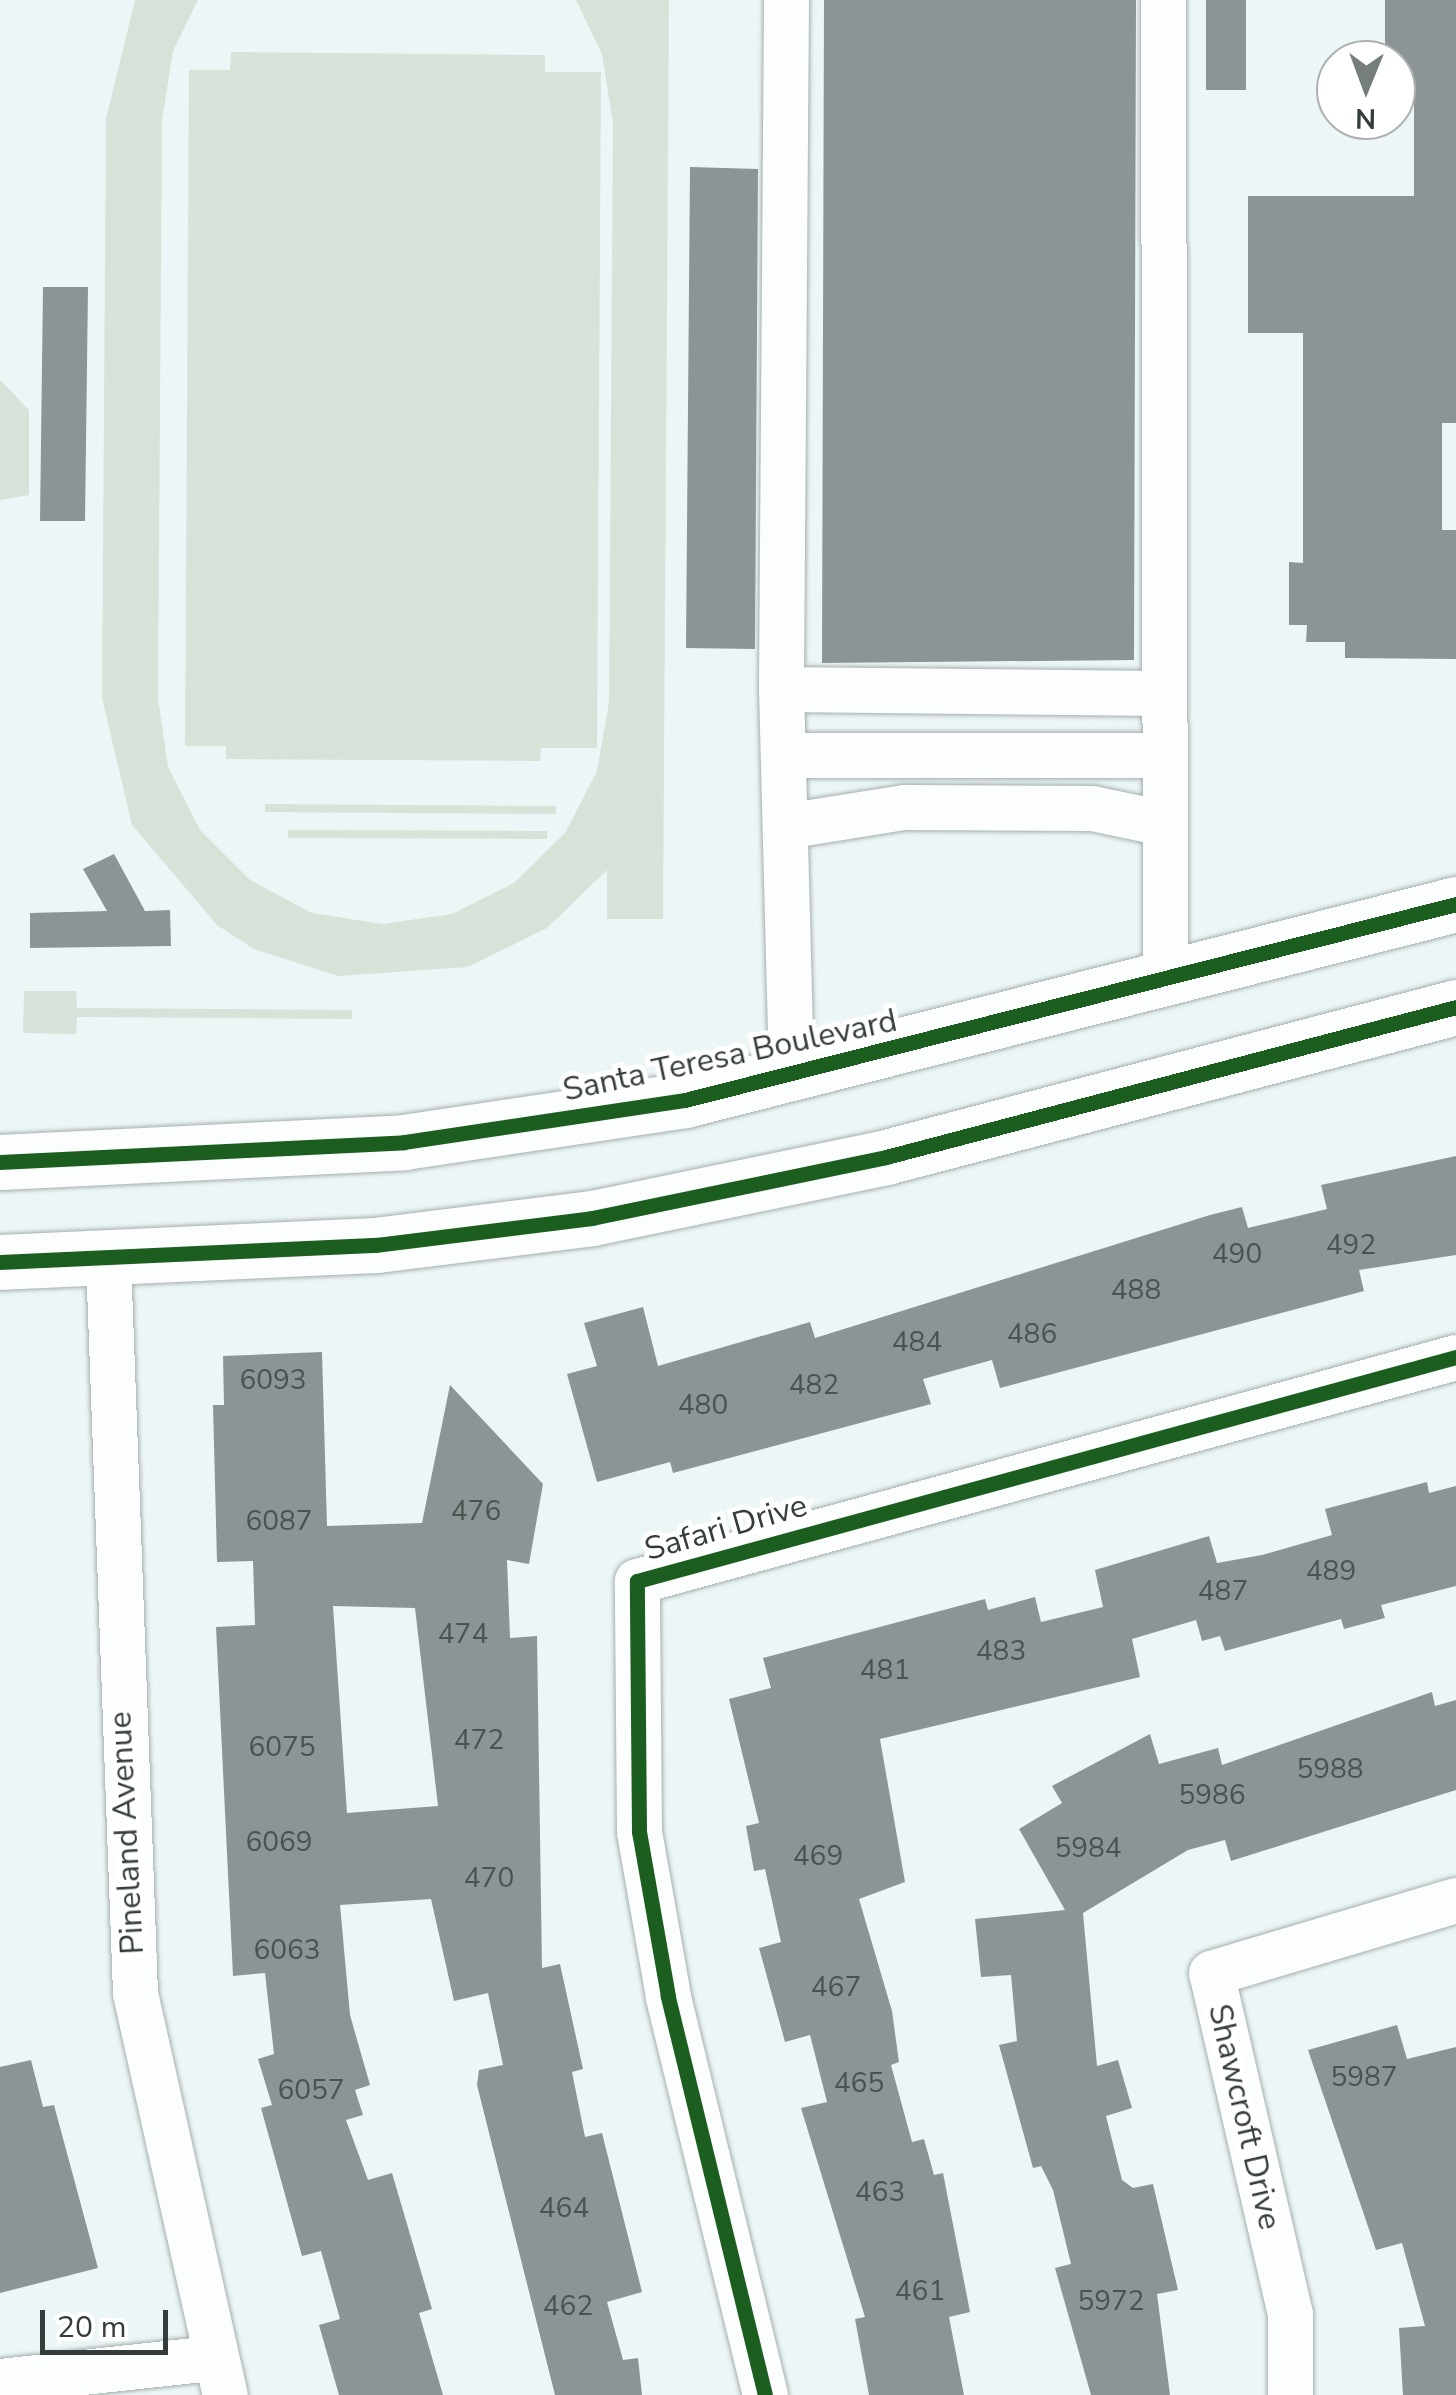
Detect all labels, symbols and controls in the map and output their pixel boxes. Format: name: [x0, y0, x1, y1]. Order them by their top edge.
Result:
north arrow: [1316, 40, 1416, 140]
text: N: [1355, 99, 1376, 137]
street label: Santa Teresa Boulevard: [560, 1002, 900, 1110]
house number: 492: [1326, 1228, 1376, 1262]
house number: 490: [1212, 1237, 1262, 1271]
house number: 488: [1111, 1273, 1161, 1307]
house number: 486: [1007, 1317, 1057, 1351]
house number: 484: [892, 1325, 942, 1359]
house number: 6093: [239, 1363, 307, 1397]
house number: 482: [789, 1368, 839, 1402]
house number: 480: [678, 1388, 728, 1422]
street label: Safari Drive: [640, 1487, 812, 1569]
house number: 476: [451, 1494, 501, 1528]
house number: 6087: [245, 1504, 313, 1538]
house number: 489: [1306, 1554, 1356, 1588]
house number: 487: [1198, 1574, 1248, 1608]
house number: 474: [438, 1617, 488, 1651]
house number: 483: [976, 1634, 1026, 1668]
house number: 481: [860, 1653, 910, 1687]
street label: Pineland Avenue: [101, 1711, 153, 1955]
house number: 472: [454, 1723, 504, 1757]
house number: 6075: [248, 1730, 316, 1764]
house number: 5988: [1296, 1752, 1364, 1786]
house number: 5986: [1178, 1778, 1246, 1812]
house number: 6069: [245, 1825, 313, 1859]
house number: 5984: [1054, 1831, 1122, 1865]
house number: 469: [793, 1839, 843, 1873]
house number: 470: [464, 1861, 514, 1895]
house number: 6063: [253, 1933, 321, 1967]
house number: 467: [811, 1970, 861, 2004]
street label: Shawcroft Drive: [1199, 2001, 1289, 2233]
house number: 5987: [1330, 2060, 1398, 2094]
house number: 465: [834, 2066, 884, 2100]
house number: 6057: [277, 2073, 345, 2107]
house number: 463: [855, 2175, 905, 2209]
house number: 464: [539, 2191, 589, 2225]
house number: 461: [895, 2274, 945, 2308]
house number: 5972: [1077, 2284, 1145, 2318]
house number: 462: [543, 2289, 593, 2323]
scale bar: [45, 2290, 172, 2352]
text: 20 m: [57, 2307, 126, 2348]

